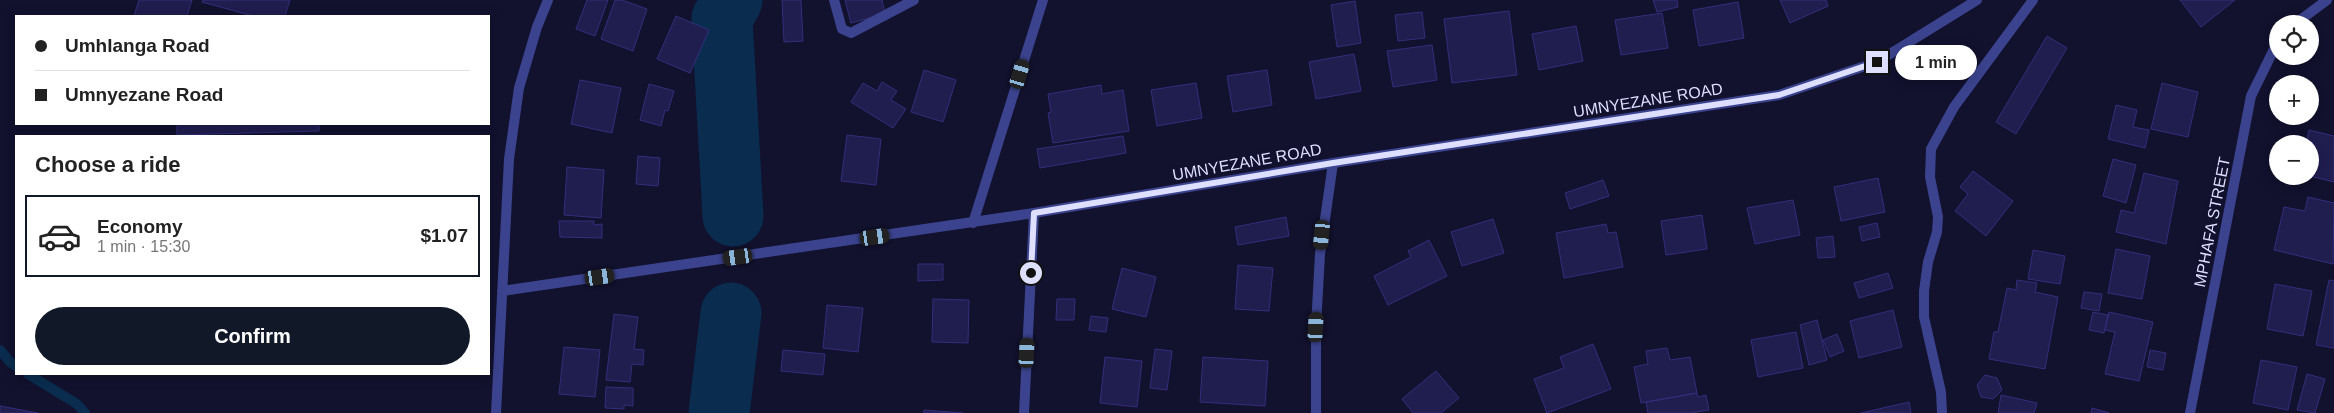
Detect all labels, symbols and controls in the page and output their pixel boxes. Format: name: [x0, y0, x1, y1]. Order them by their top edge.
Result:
map controls: [2269, 15, 2319, 185]
button: locate: [2269, 15, 2319, 65]
text: Umhlanga Road: [65, 35, 210, 56]
callout: 1 min: [1894, 44, 1977, 80]
route end: [1866, 51, 1888, 73]
text: 1 min: [1915, 54, 1957, 71]
car: [1008, 57, 1031, 91]
button: +: [2269, 75, 2319, 125]
street label: UMNYEZANE ROAD: [1572, 80, 1724, 120]
text: Umnyezane Road: [65, 84, 223, 105]
button: −: [2269, 135, 2319, 185]
street label: UMNYEZANE ROAD: [1171, 141, 1323, 183]
text: Choose a ride: [35, 152, 180, 177]
street label: MPHAFA STREET: [2191, 155, 2233, 289]
icon: car: [37, 214, 82, 259]
text: Economy: [97, 216, 183, 237]
car: [1312, 219, 1331, 251]
text: $1.07: [420, 225, 468, 246]
car: [859, 227, 890, 247]
text: 1 min · 15:30: [97, 238, 190, 255]
car: [722, 247, 753, 267]
route start: [1020, 262, 1042, 284]
car: [584, 267, 615, 287]
button: Confirm: [35, 307, 470, 365]
car: [1307, 312, 1324, 342]
car: [1018, 338, 1035, 368]

